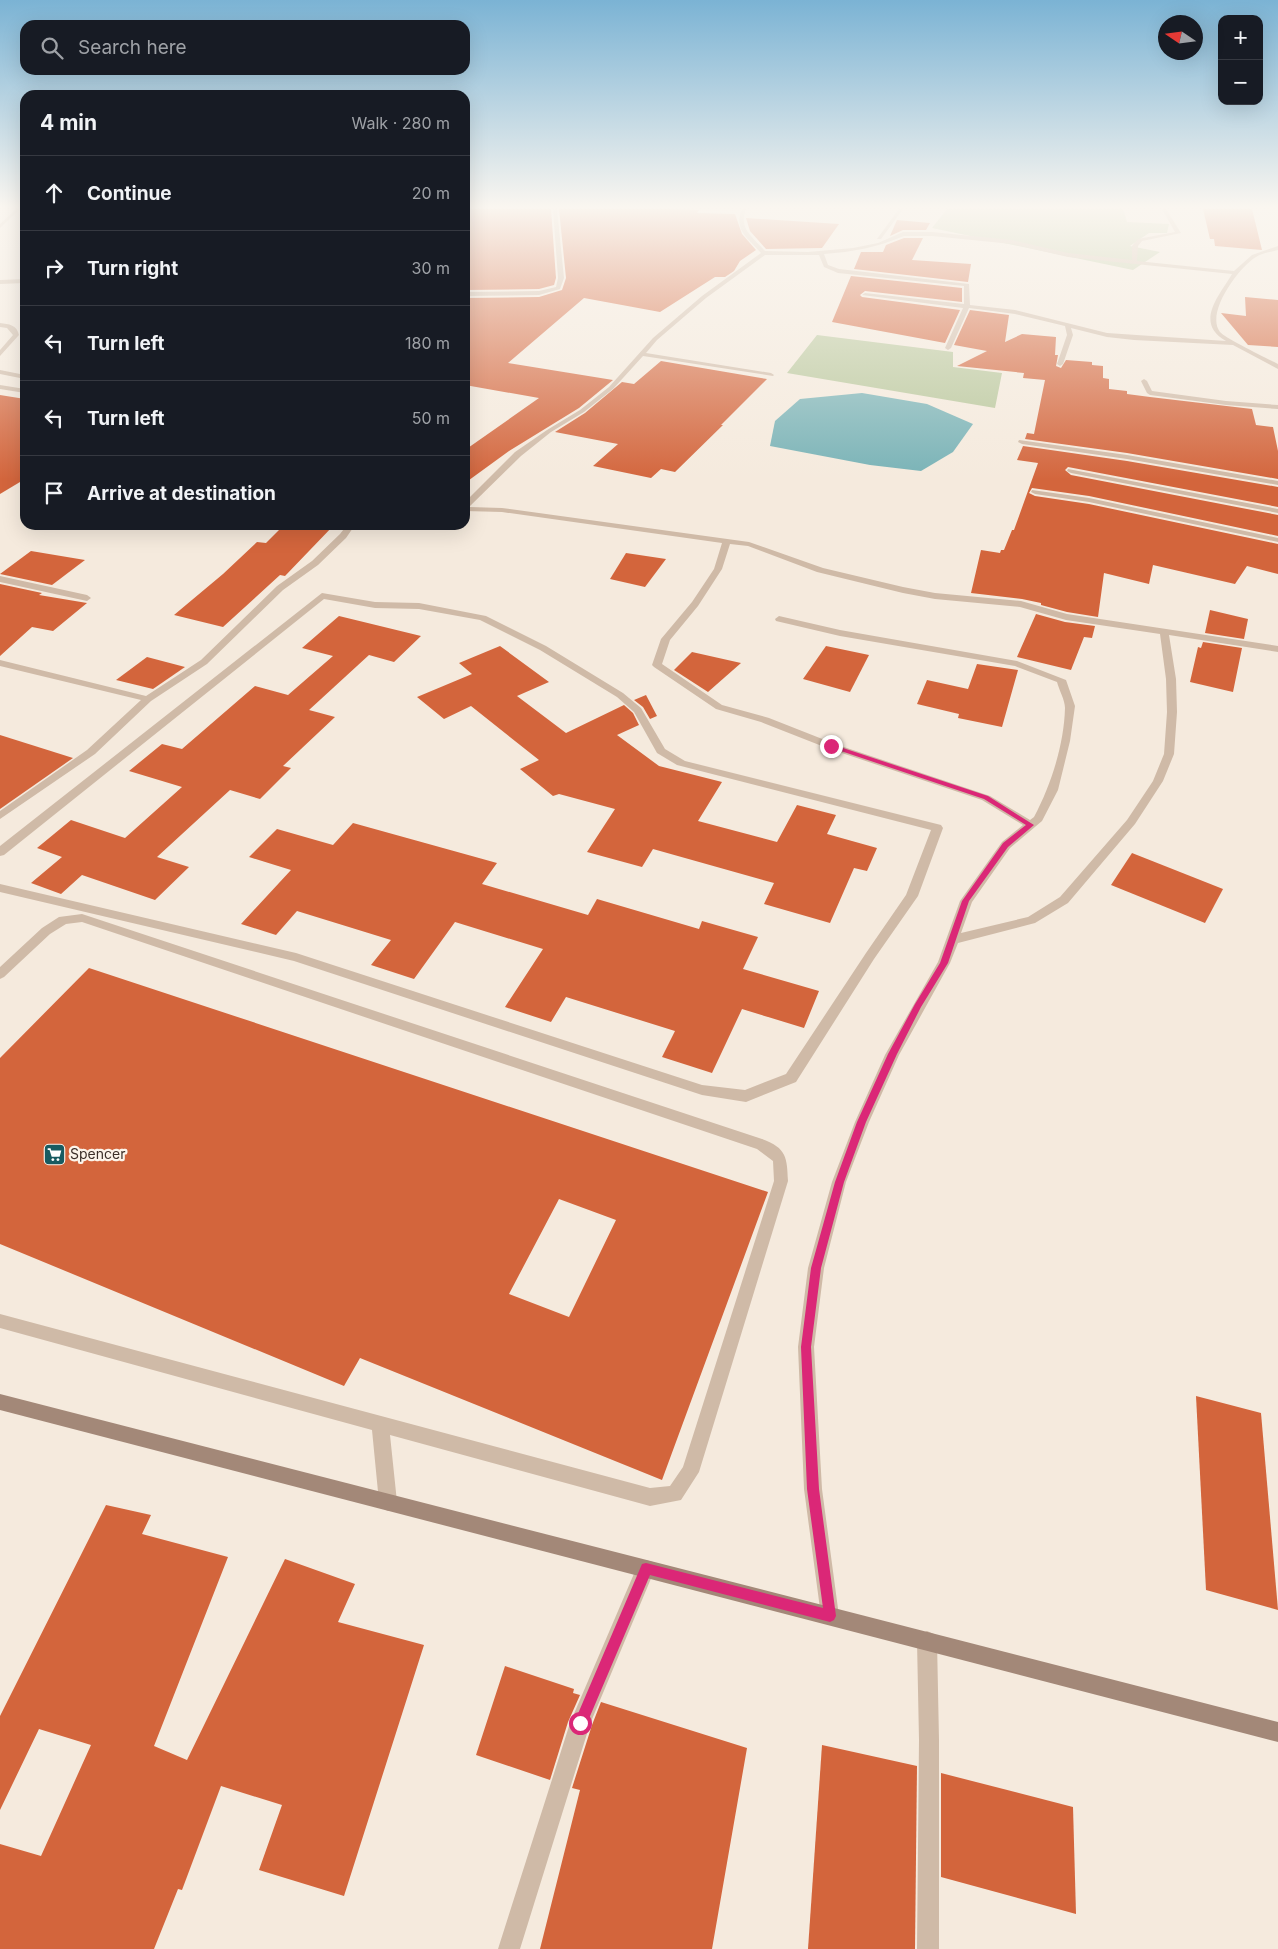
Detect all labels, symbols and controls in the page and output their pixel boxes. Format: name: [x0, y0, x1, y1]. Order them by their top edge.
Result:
north arrow: [1158, 15, 1203, 60]
map controls: [1218, 15, 1263, 105]
button: +: [1218, 15, 1263, 60]
search box: [20, 20, 470, 75]
icon: search: [38, 34, 66, 62]
text: Search here: [78, 36, 187, 59]
button: −: [1218, 60, 1263, 105]
text: 4 min: [40, 110, 97, 135]
text: Walk · 280 m: [352, 113, 450, 133]
icon: ahead: [40, 179, 68, 207]
text: Continue: [87, 182, 172, 205]
text: 20 m: [412, 183, 450, 203]
icon: right: [40, 254, 68, 282]
text: Turn right: [87, 257, 178, 280]
text: 30 m: [412, 258, 450, 278]
icon: left: [40, 329, 68, 357]
text: Turn left: [87, 332, 165, 355]
text: 180 m: [405, 333, 450, 353]
icon: left: [40, 404, 68, 432]
text: Turn left: [87, 407, 165, 430]
text: 50 m: [412, 408, 450, 428]
icon: arrive: [40, 479, 68, 507]
text: Arrive at destination: [87, 482, 276, 505]
route end: [820, 735, 843, 758]
supermarket icon: Spencer: [42, 1142, 66, 1166]
place label: Spencer: [70, 1145, 125, 1162]
route start: [569, 1712, 592, 1735]

